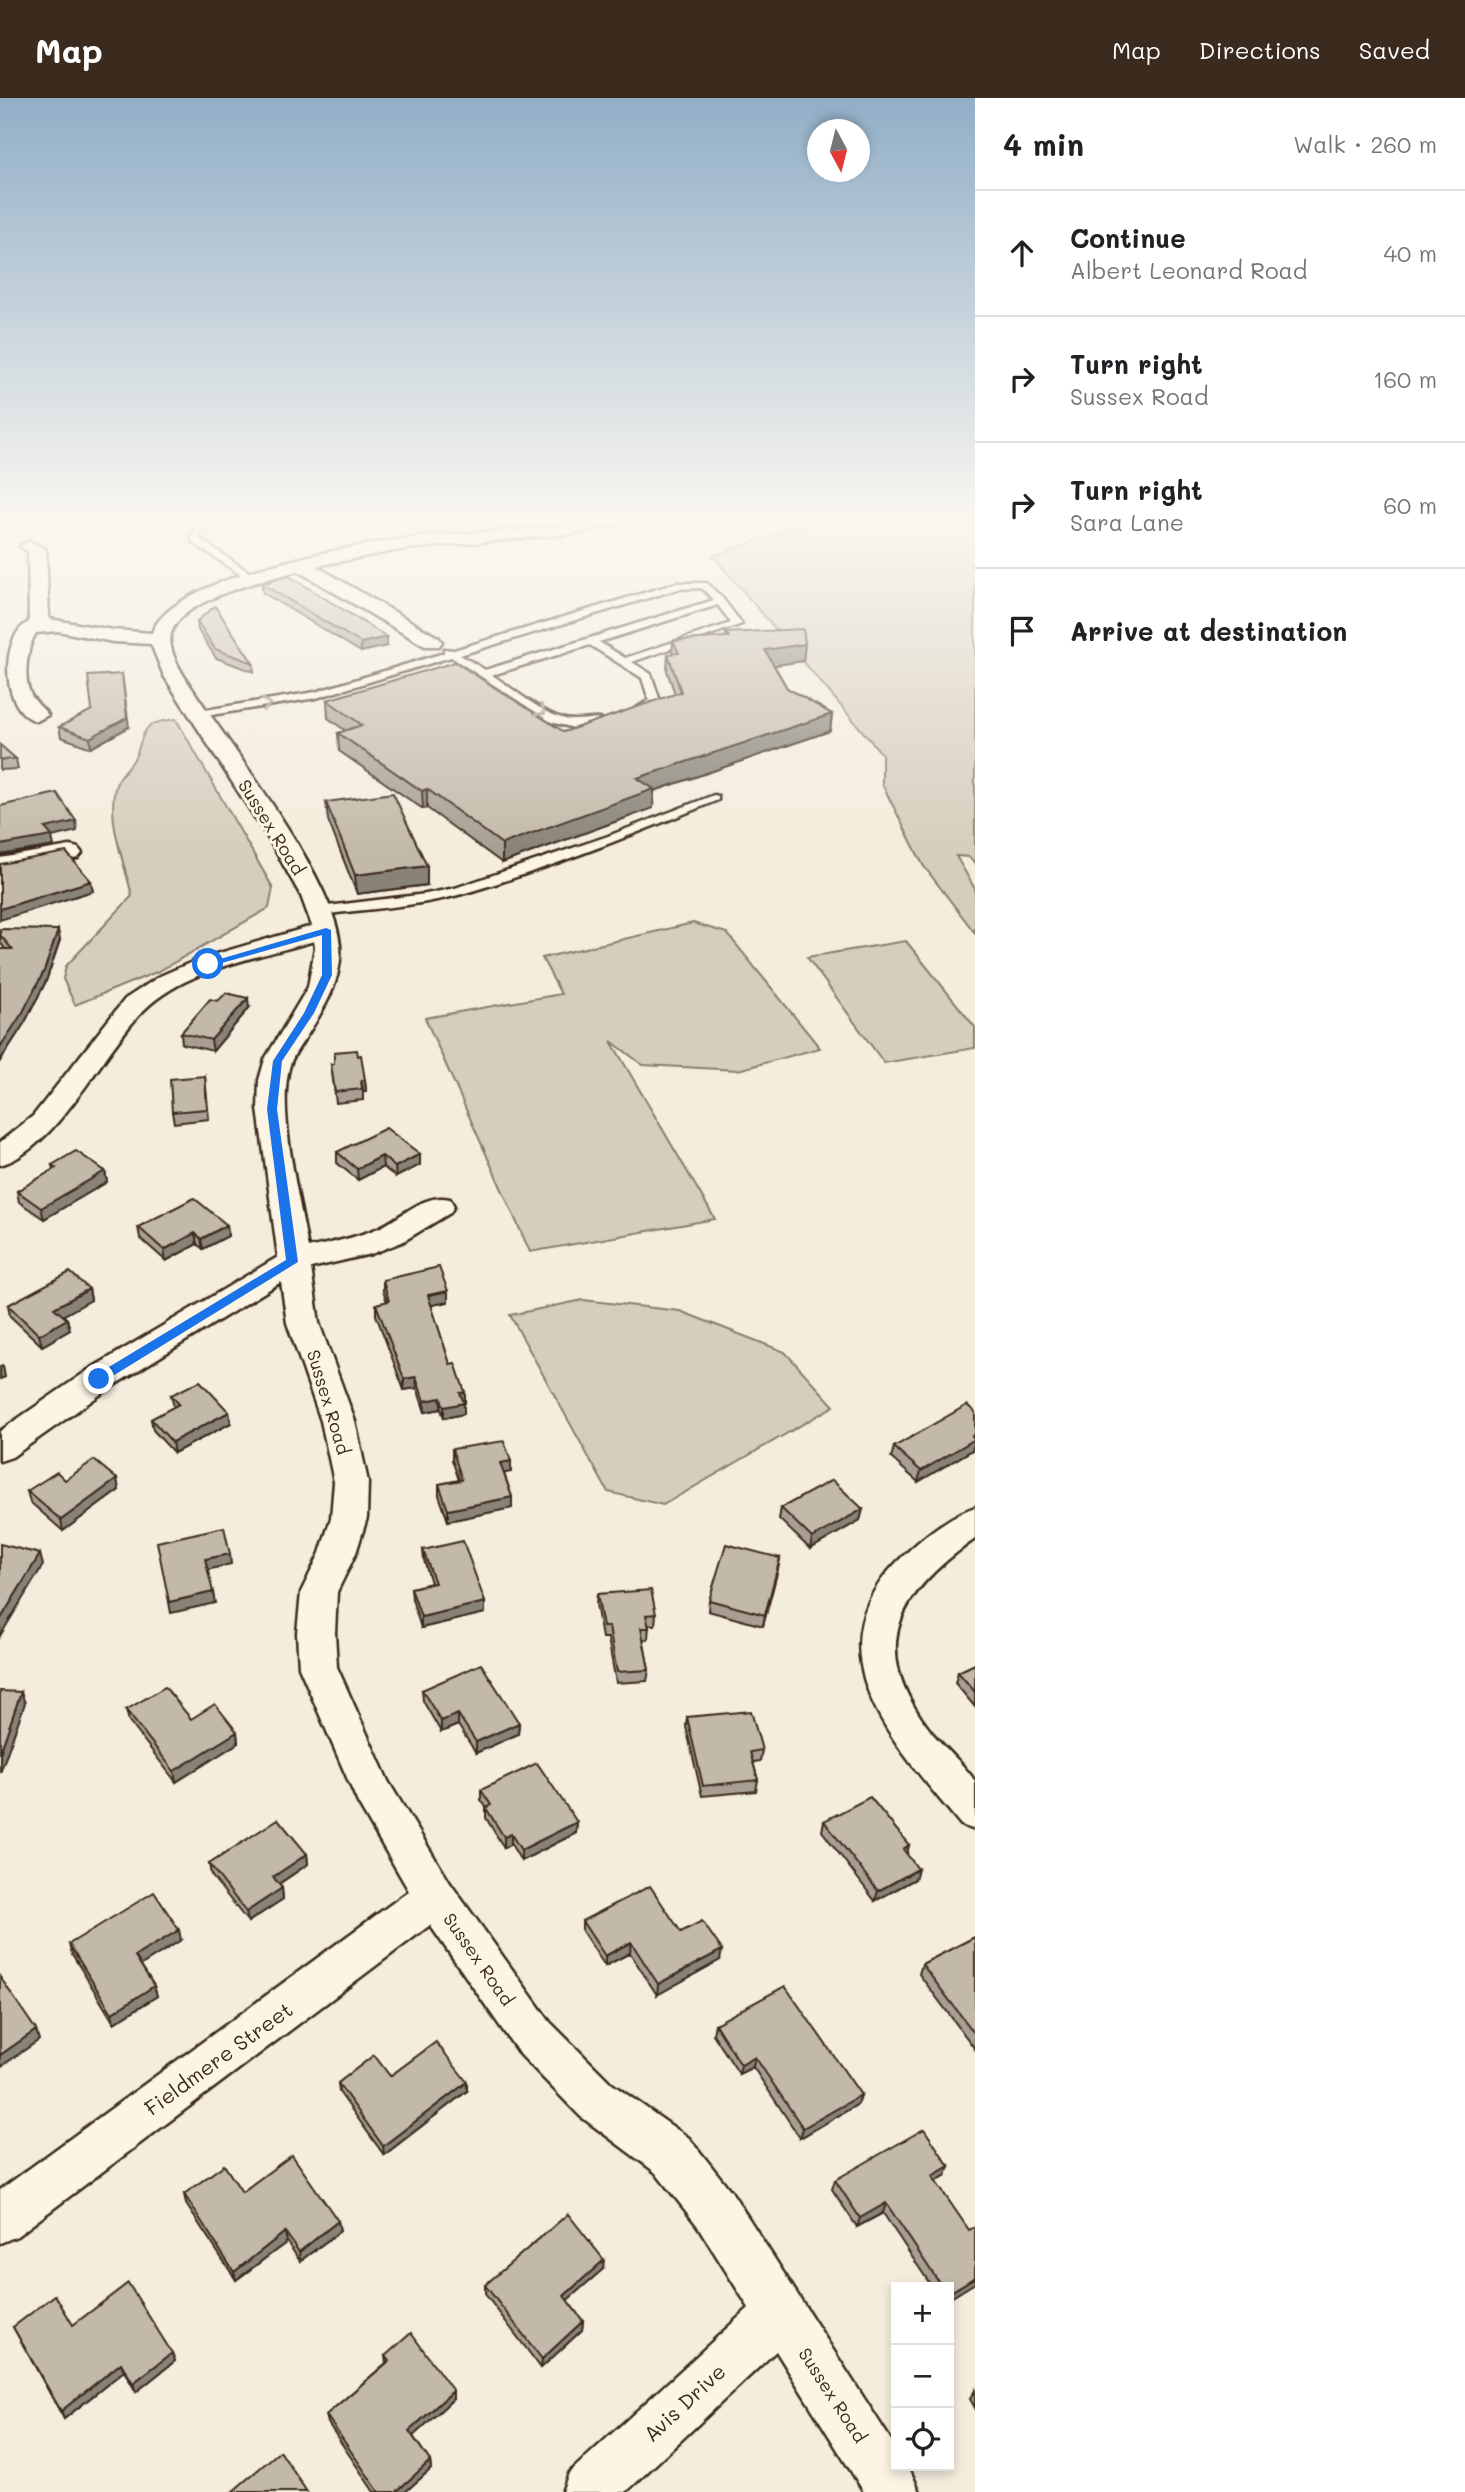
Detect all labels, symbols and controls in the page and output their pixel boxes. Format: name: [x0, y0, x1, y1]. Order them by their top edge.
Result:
text: Map: [35, 28, 103, 71]
text: Map: [1112, 34, 1161, 65]
text: Directions: [1199, 34, 1321, 65]
text: Saved: [1359, 34, 1430, 65]
north arrow: [807, 119, 870, 182]
text: 4 min: [1003, 124, 1084, 164]
text: Walk · 260 m: [1293, 129, 1437, 159]
text: Continue: [1070, 221, 1186, 255]
icon: ahead: [1003, 234, 1041, 272]
text: 40 m: [1384, 238, 1437, 268]
text: Albert Leonard Road: [1070, 255, 1307, 285]
text: Turn right: [1070, 347, 1203, 381]
icon: right: [1003, 360, 1041, 398]
text: 160 m: [1373, 364, 1437, 394]
text: Sussex Road: [1070, 381, 1208, 411]
text: Turn right: [1070, 473, 1203, 507]
icon: right: [1003, 486, 1041, 524]
text: 60 m: [1383, 490, 1437, 520]
text: Sara Lane: [1070, 507, 1184, 537]
icon: arrive: [1003, 612, 1041, 650]
text: Arrive at destination: [1070, 614, 1347, 648]
one-way arrow: [260, 697, 272, 712]
one-way arrow: [533, 703, 546, 716]
street label: Sussex Road: [233, 775, 311, 879]
route start: [192, 948, 223, 979]
street label: Sussex Road: [302, 1347, 356, 1457]
route end: [83, 1363, 114, 1394]
street label: Sussex Road: [438, 1908, 520, 2010]
street label: Fieldmere Street: [139, 1995, 297, 2121]
map controls: [891, 2282, 954, 2471]
button: +: [891, 2282, 954, 2345]
street label: Sussex Road: [793, 2343, 873, 2447]
button: −: [891, 2345, 954, 2408]
street label: Avis Drive: [637, 2357, 731, 2447]
button: locate: [891, 2408, 954, 2471]

